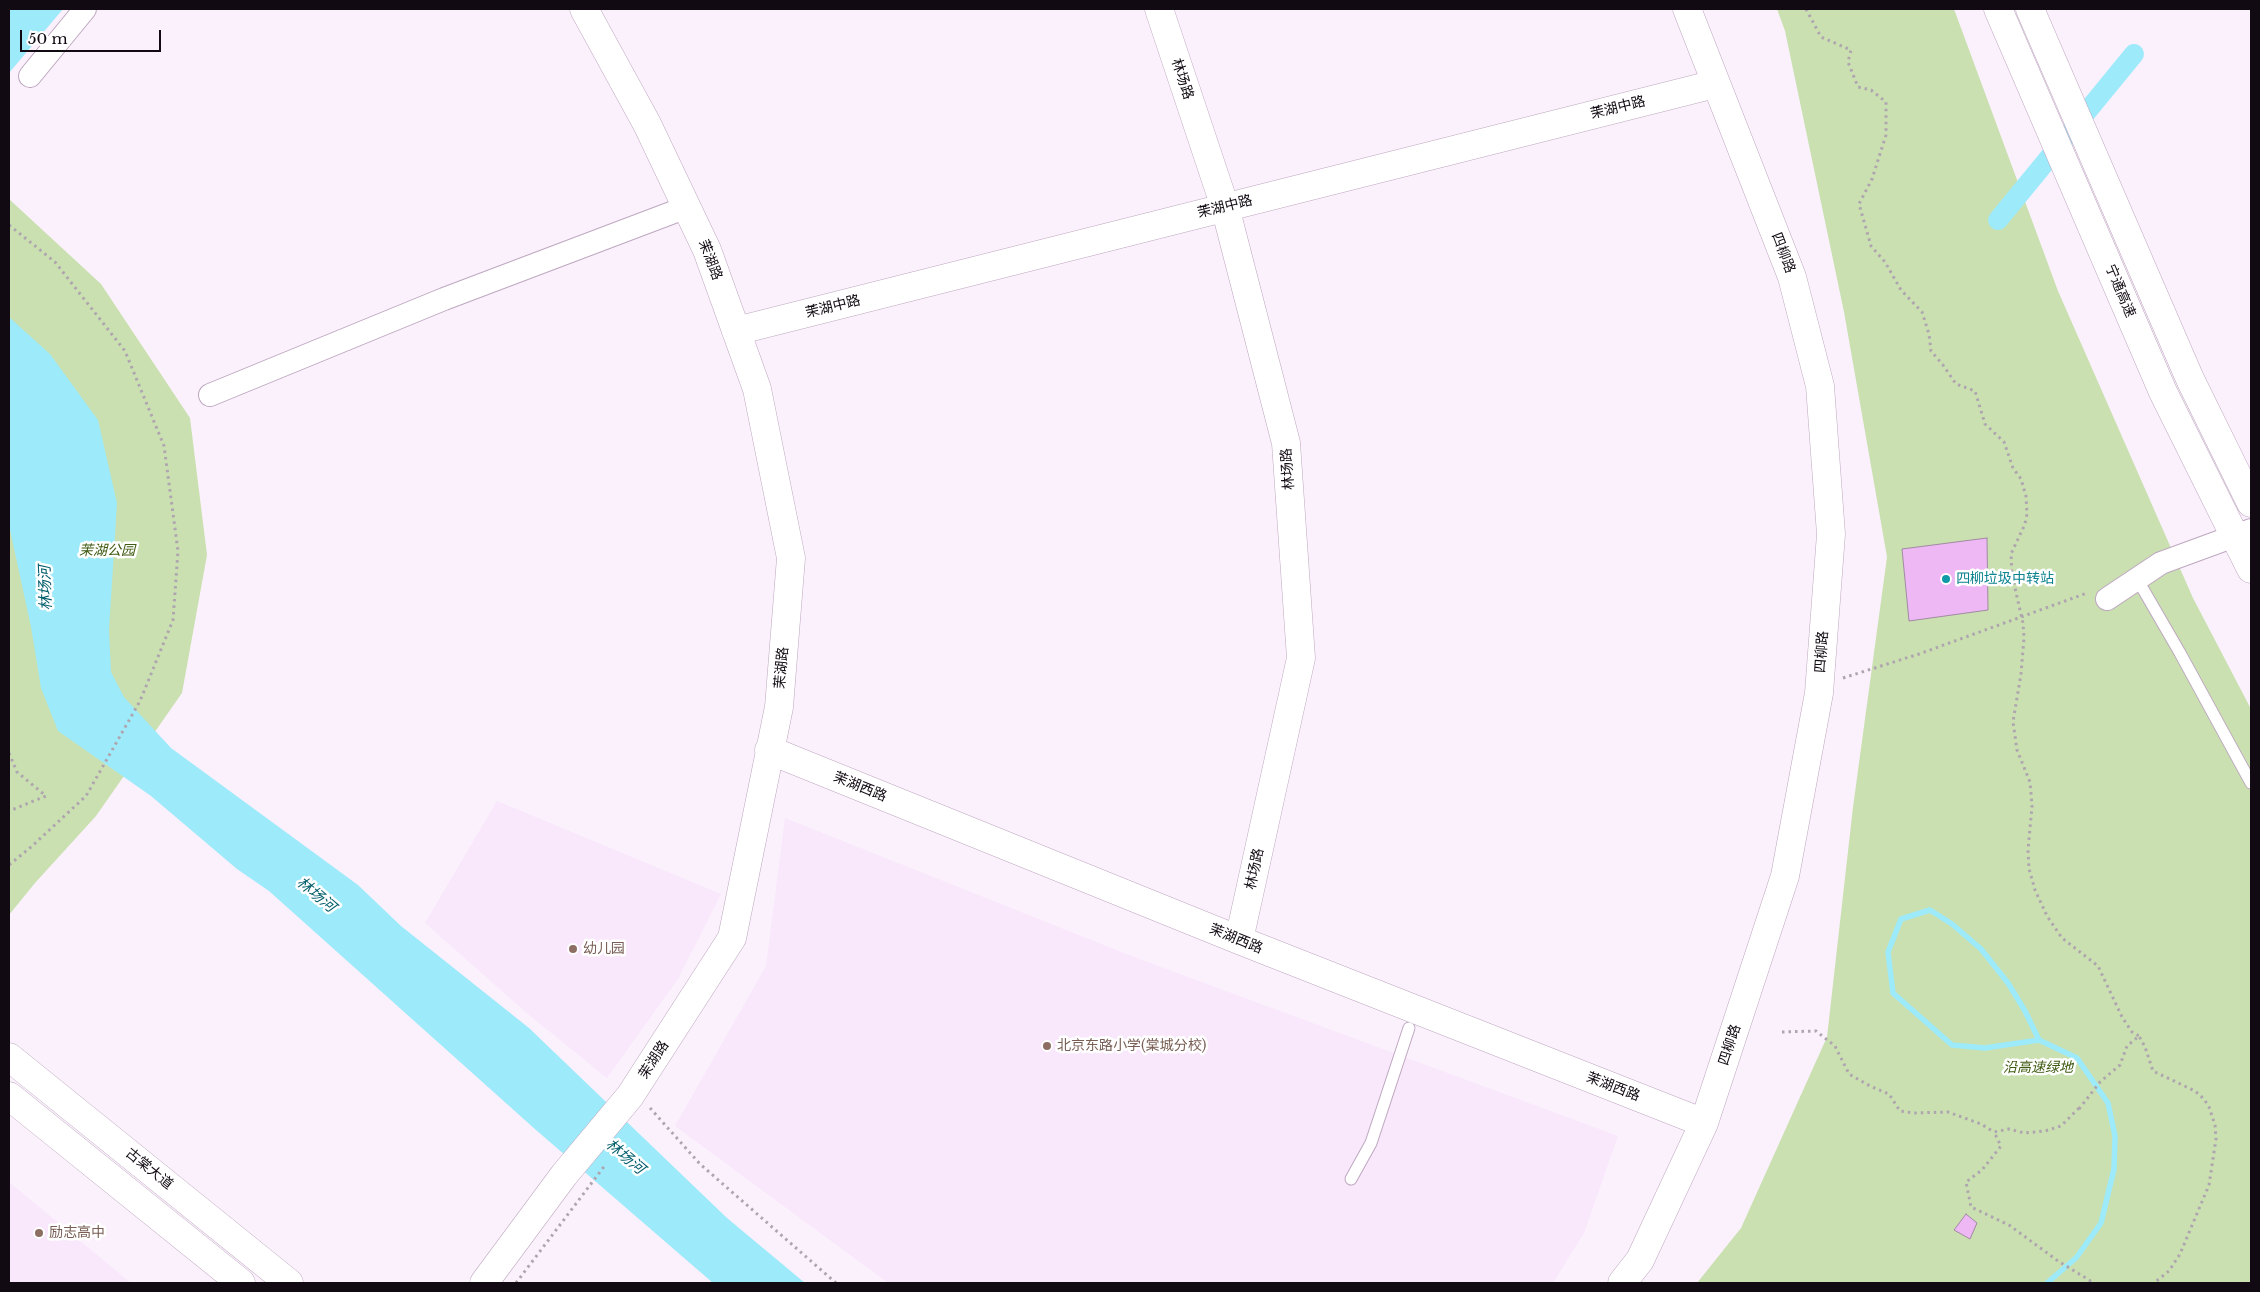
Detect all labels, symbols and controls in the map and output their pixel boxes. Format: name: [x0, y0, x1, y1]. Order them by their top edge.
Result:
scale bar: [22, 20, 164, 52]
text: 50 m: [28, 29, 68, 48]
street label: 林场路: [1168, 56, 1196, 102]
street label: 茉湖中路: [1589, 93, 1647, 123]
street label: 茉湖中路: [1196, 192, 1254, 222]
street label: 四柳路: [1768, 230, 1798, 276]
street label: 茉湖路: [695, 237, 725, 283]
street label: 宁通高速: [2101, 262, 2139, 320]
street label: 茉湖中路: [804, 292, 862, 322]
street label: 林场路: [1278, 447, 1298, 491]
park label: 茉湖公园: [79, 543, 135, 559]
water label: 林场河: [36, 565, 56, 611]
place label: 四柳垃圾中转站: [1956, 571, 2054, 587]
marker: 四柳垃圾中转站: [1940, 573, 1952, 585]
street label: 四柳路: [1812, 630, 1832, 674]
street label: 茉湖路: [772, 646, 792, 690]
street label: 茉湖西路: [831, 769, 889, 805]
street label: 林场路: [1242, 847, 1268, 891]
water label: 林场河: [293, 874, 339, 916]
street label: 茉湖西路: [1207, 921, 1265, 957]
place label: 幼儿园: [583, 941, 625, 957]
marker: 幼儿园: [567, 943, 579, 955]
street label: 四柳路: [1716, 1022, 1744, 1068]
street label: 茉湖路: [636, 1038, 672, 1082]
place label: 北京东路小学(棠城分校): [1057, 1038, 1206, 1054]
marker: 北京东路小学(棠城分校): [1041, 1040, 1053, 1052]
park label: 沿高速绿地: [2003, 1060, 2073, 1076]
street label: 茉湖西路: [1584, 1069, 1642, 1105]
water label: 林场河: [602, 1136, 648, 1178]
street label: 古棠大道: [122, 1145, 176, 1193]
place label: 励志高中: [49, 1225, 105, 1241]
marker: 励志高中: [33, 1227, 45, 1239]

